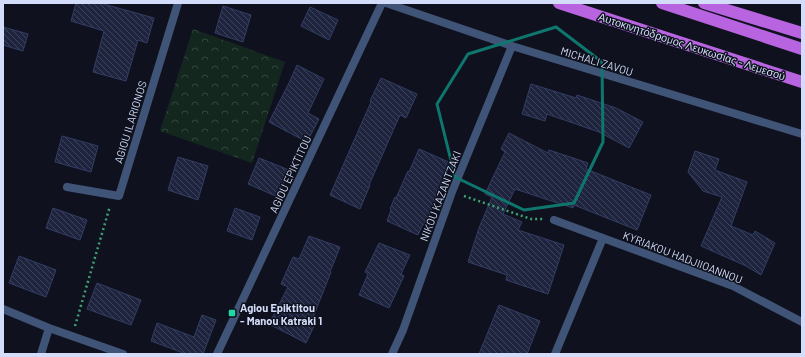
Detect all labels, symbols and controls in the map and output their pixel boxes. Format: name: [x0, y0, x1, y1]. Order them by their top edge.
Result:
street label: Αυτοκινητόδρομος Λευκωσίας - Λεμεσού: [597, 10, 787, 82]
street label: MICHALI ZAVOU: [559, 44, 635, 78]
street label: AGIOU ILARIONOS: [111, 79, 149, 165]
street label: AGIOU EPIKTITOU: [266, 133, 314, 215]
street label: NIKOU KAZANTZAKI: [417, 149, 463, 243]
street label: KYRIAKOU HADJIIOANNOU: [621, 228, 745, 286]
place label: Agiou Epiktitou - Manou Katraki 1: [240, 301, 322, 327]
marker: Agiou Epiktitou - Manou Katraki 1: [227, 308, 237, 318]

